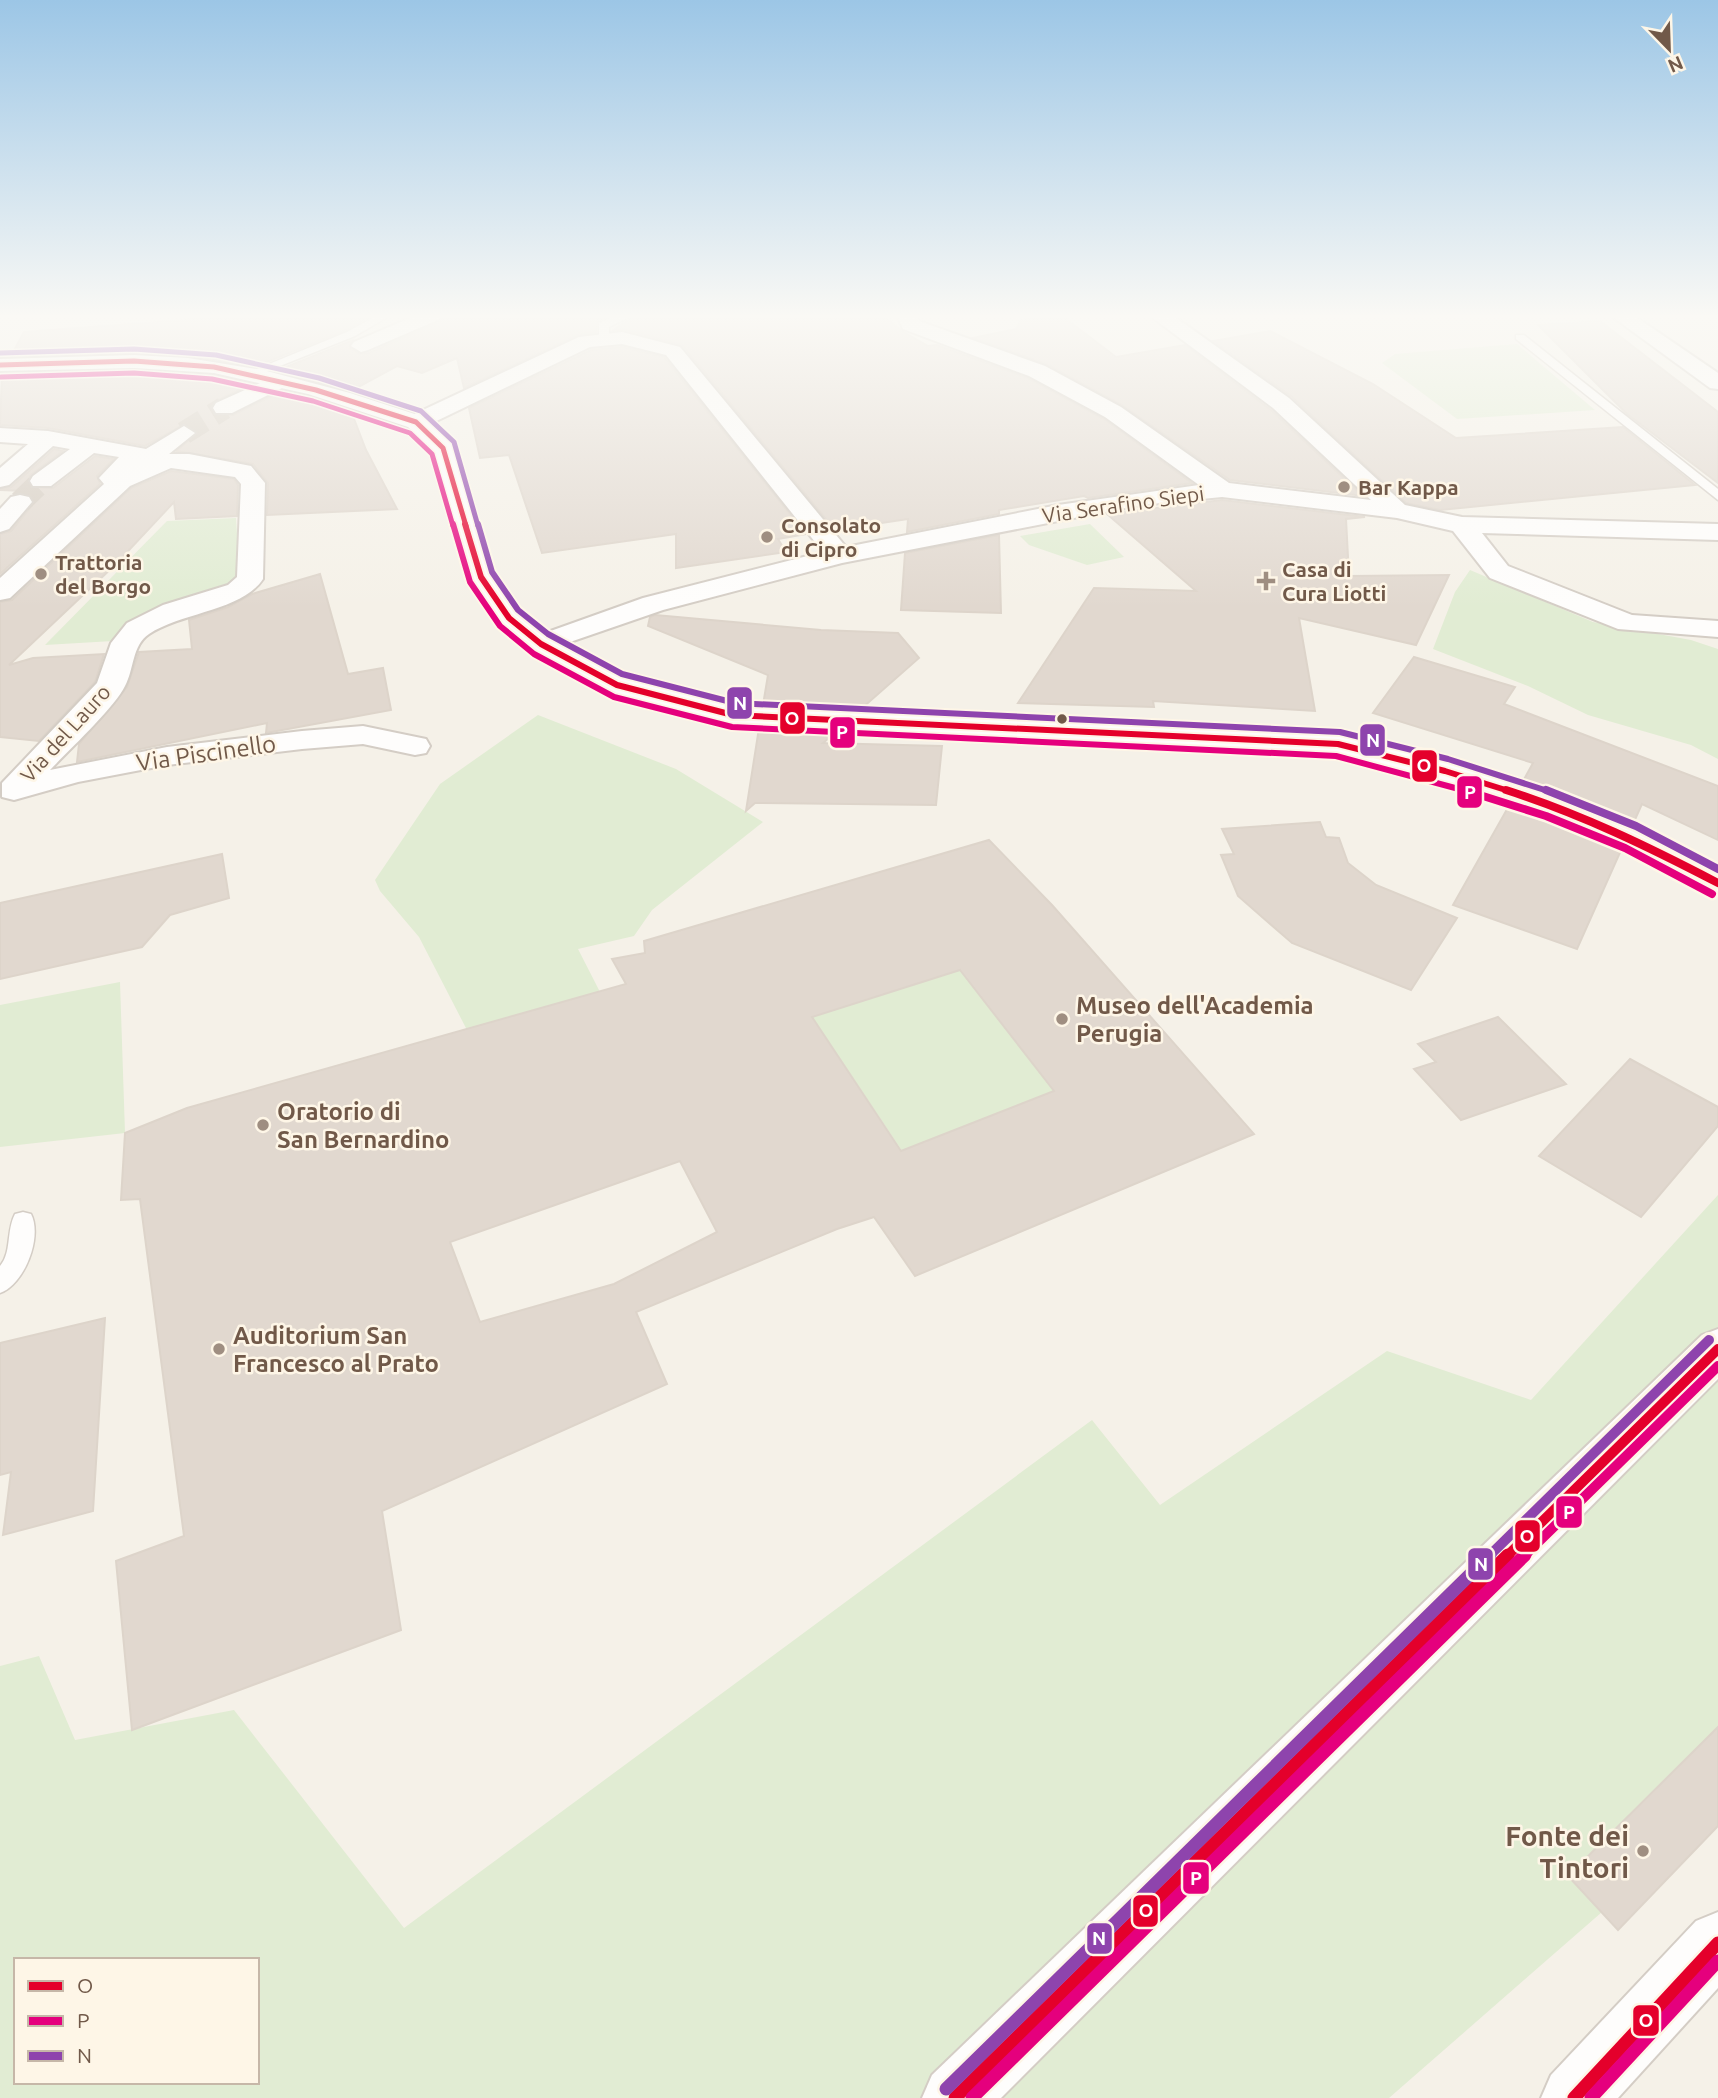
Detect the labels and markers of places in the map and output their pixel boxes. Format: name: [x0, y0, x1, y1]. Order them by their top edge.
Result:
place label: Bar Kappa: [1358, 475, 1459, 499]
marker: Bar Kappa: [1336, 479, 1352, 495]
place label: Consolato di Cipro: [781, 513, 881, 561]
marker: Consolato di Cipro: [759, 529, 775, 545]
place label: Trattoria del Borgo: [55, 550, 151, 598]
place label: Casa di Cura Liotti: [1282, 557, 1386, 605]
marker: Trattoria del Borgo: [33, 566, 49, 582]
marker: Casa di Cura Liotti: [1256, 571, 1276, 591]
unlabelled marker: [1055, 712, 1069, 726]
place label: Museo dell'Academia Perugia: [1076, 992, 1314, 1047]
marker: Museo dell'Academia Perugia: [1054, 1011, 1070, 1027]
place label: Oratorio di San Bernardino: [277, 1098, 450, 1153]
marker: Oratorio di San Bernardino: [255, 1117, 271, 1133]
place label: Auditorium San Francesco al Prato: [233, 1322, 439, 1377]
marker: Auditorium San Francesco al Prato: [211, 1341, 227, 1357]
place label: Fonte dei Tintori: [1505, 1820, 1629, 1883]
marker: Fonte dei Tintori: [1635, 1843, 1651, 1859]

